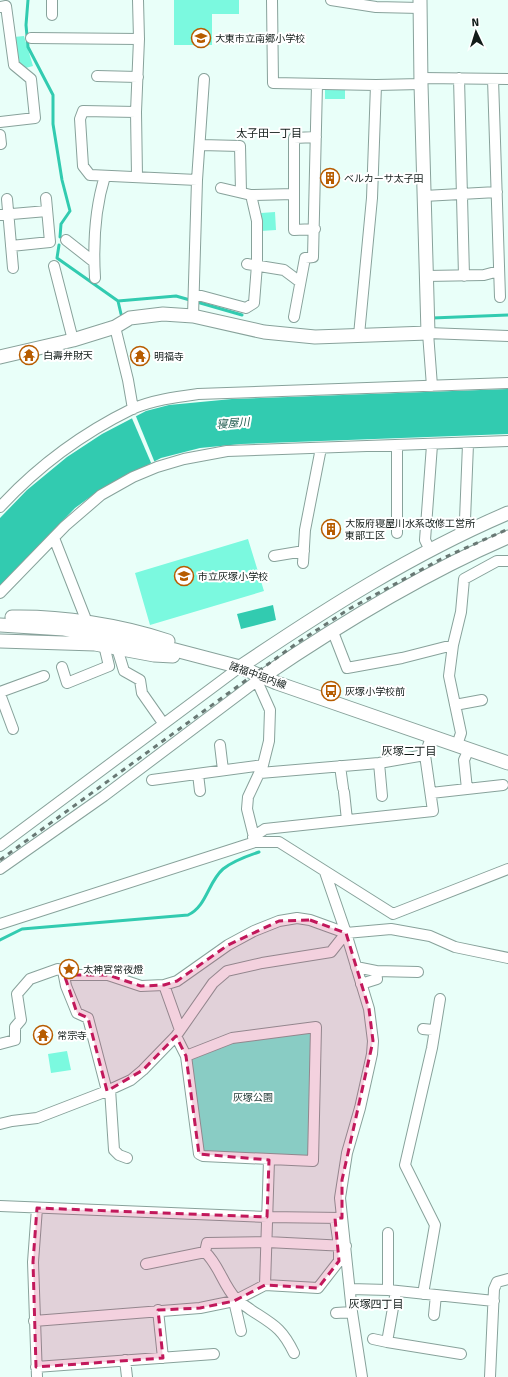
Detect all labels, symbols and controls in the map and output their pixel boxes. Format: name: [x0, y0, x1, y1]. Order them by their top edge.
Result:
north arrow: [456, 12, 496, 52]
text: N: [471, 16, 480, 29]
school or university icon: 大東市立南郷小学校: [190, 27, 212, 49]
place label: 大東市立南郷小学校: [215, 33, 305, 45]
district label: 太子田一丁目: [236, 127, 302, 140]
building icon: ベルカーサ太子田: [319, 167, 341, 189]
place label: ベルカーサ太子田: [344, 173, 424, 185]
temple icon: 白壽弁財天: [18, 344, 40, 366]
temple icon: 明福寺: [129, 345, 151, 367]
place label: 白壽弁財天: [43, 350, 93, 362]
place label: 明福寺: [154, 351, 184, 363]
water label: 寝屋川: [216, 416, 251, 431]
building icon: 大阪府寝屋川水系改修工営所 東部工区: [320, 518, 342, 540]
place label: 大阪府寝屋川水系改修工営所 東部工区: [345, 518, 475, 542]
school or university icon: 市立灰塚小学校: [173, 565, 195, 587]
place label: 市立灰塚小学校: [198, 571, 268, 583]
street label: 諸福中垣内線: [227, 660, 288, 692]
bus stop icon: 灰塚小学校前: [320, 680, 342, 702]
place label: 灰塚小学校前: [345, 686, 405, 698]
district label: 灰塚二丁目: [382, 745, 437, 758]
place icon: 太神宮常夜燈: [58, 958, 80, 980]
place label: 太神宮常夜燈: [83, 964, 144, 976]
temple icon: 常宗寺: [32, 1024, 54, 1046]
place label: 常宗寺: [57, 1030, 87, 1042]
park label: 灰塚公園: [233, 1092, 273, 1104]
district label: 灰塚四丁目: [349, 1298, 404, 1311]

